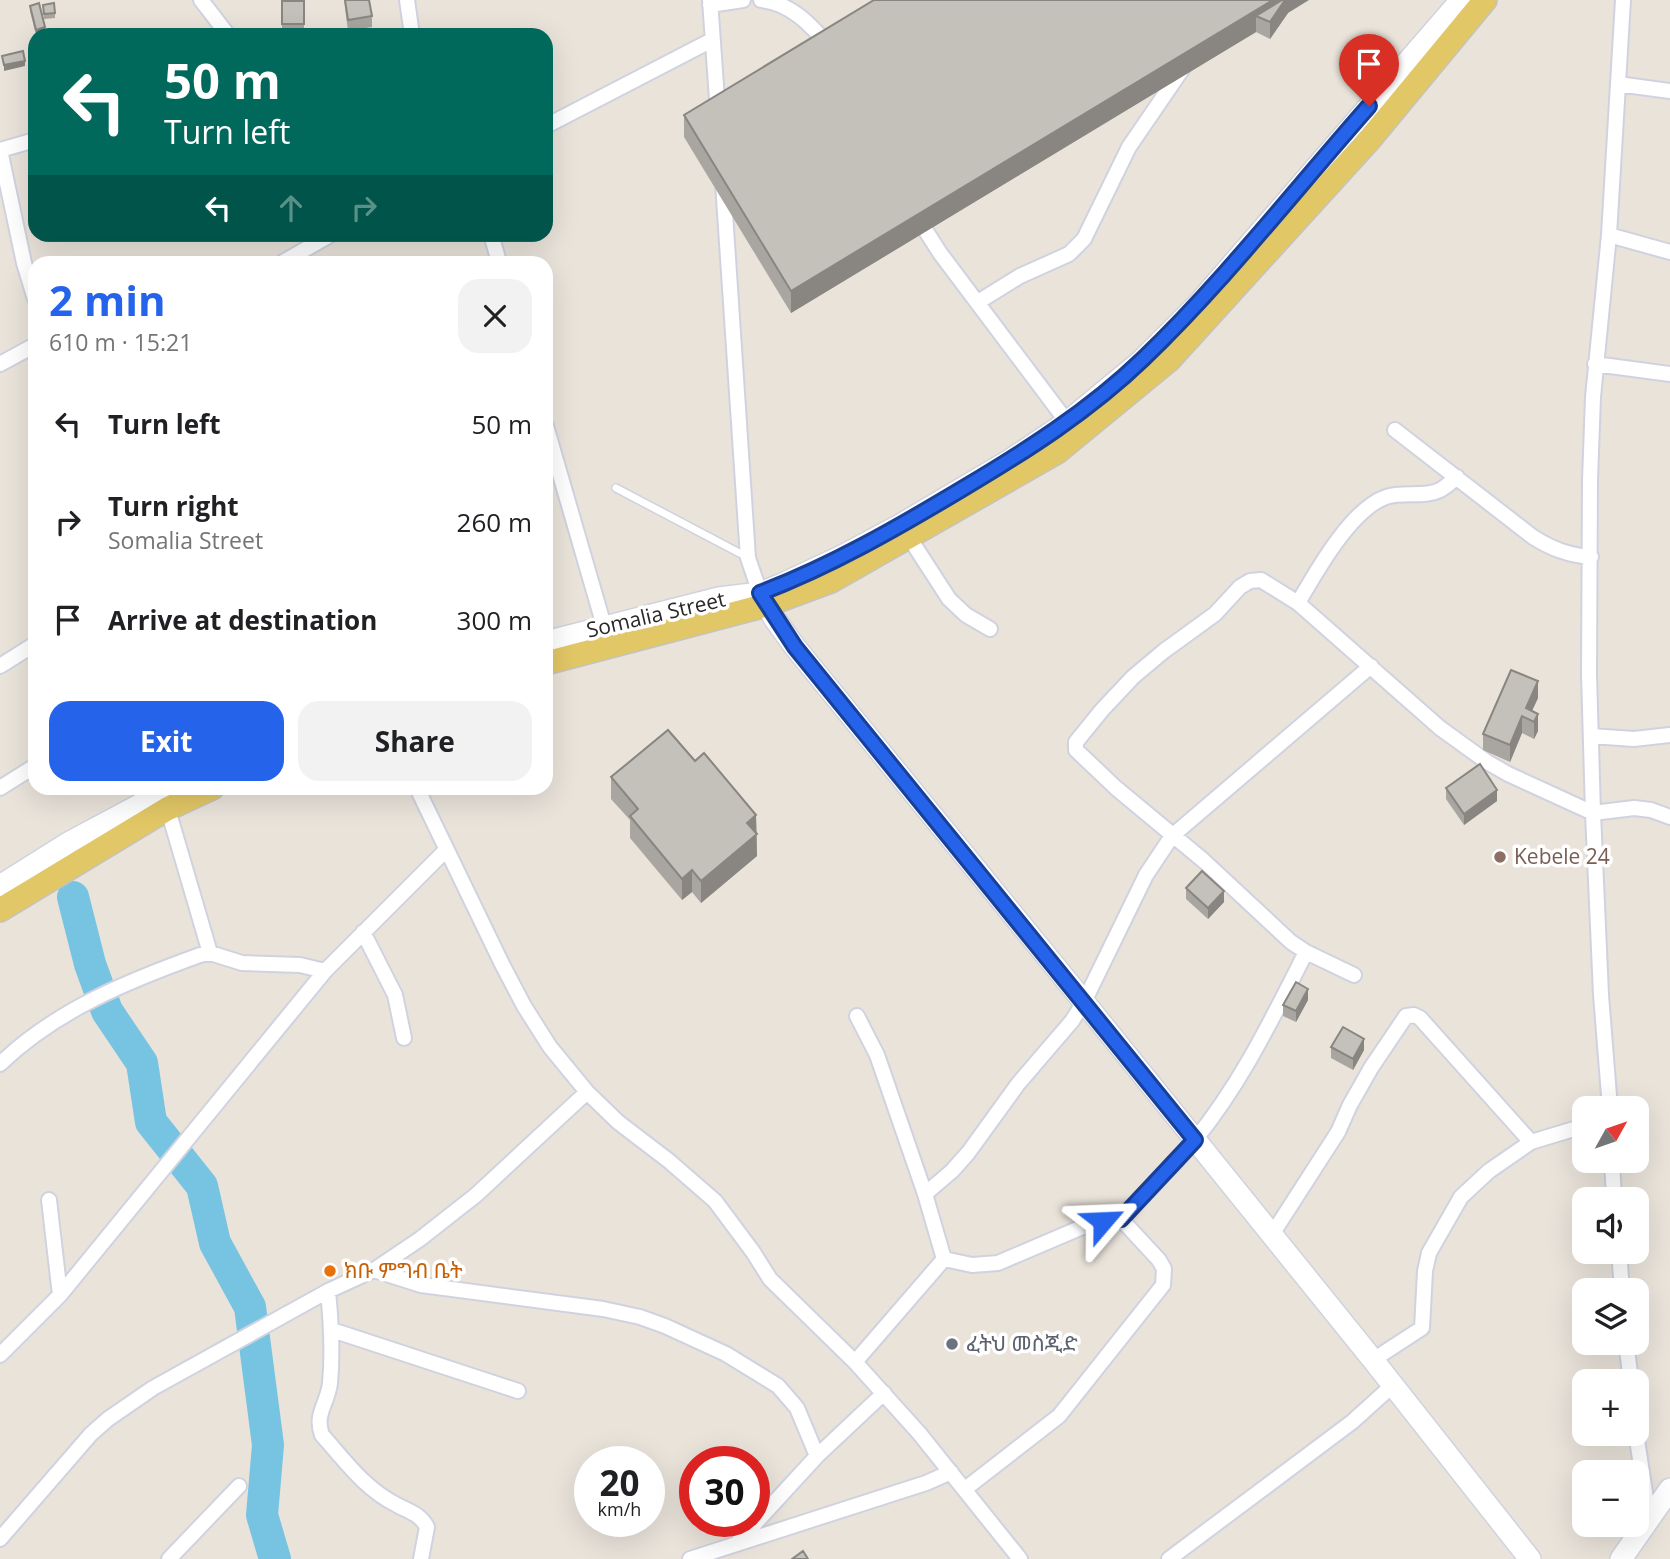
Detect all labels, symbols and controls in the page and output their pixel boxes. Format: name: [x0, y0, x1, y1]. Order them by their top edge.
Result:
pin: [1339, 34, 1399, 106]
icon: arrive: [1350, 45, 1388, 83]
text: 50 m: [164, 47, 281, 113]
icon: left: [49, 56, 140, 147]
text: Turn left: [164, 110, 290, 153]
icon: left: [199, 189, 237, 227]
icon: ahead: [272, 189, 310, 227]
icon: right: [345, 189, 383, 227]
text: 2 min: [49, 271, 166, 328]
button: close: [458, 279, 532, 353]
text: 610 m · 15:21: [49, 326, 192, 358]
icon: left: [49, 405, 87, 443]
text: Turn left: [108, 406, 220, 442]
text: 50 m: [471, 406, 532, 442]
text: Turn right: [108, 488, 239, 524]
icon: right: [49, 503, 87, 541]
text: 260 m: [457, 504, 532, 540]
text: Somalia Street: [108, 524, 263, 556]
street label: Somalia Street: [584, 584, 728, 644]
icon: arrive: [49, 601, 87, 639]
text: Arrive at destination: [108, 602, 377, 638]
text: 300 m: [457, 602, 532, 638]
button: Exit: [49, 701, 284, 781]
button: Share: [298, 701, 532, 781]
place label: Kebele 24: [1514, 842, 1610, 870]
marker: Kebele 24: [1492, 849, 1508, 865]
north arrow: [1572, 1096, 1648, 1172]
map controls: [1572, 1096, 1649, 1537]
position arrow: [1066, 1184, 1140, 1258]
button: sound: [1572, 1187, 1649, 1264]
place label: ክቡ ምግብ ቤት: [344, 1256, 463, 1284]
marker: ክቡ ምግብ ቤት: [322, 1263, 338, 1279]
button: layers: [1572, 1278, 1649, 1355]
place label: ፈትህ መስጂድ: [966, 1329, 1078, 1357]
marker: ፈትህ መስጂድ: [944, 1336, 960, 1352]
button: +: [1572, 1369, 1649, 1446]
speed limit sign: 30: [679, 1446, 770, 1537]
text: 20: [599, 1459, 640, 1506]
button: −: [1572, 1460, 1649, 1537]
text: km/h: [598, 1497, 641, 1521]

